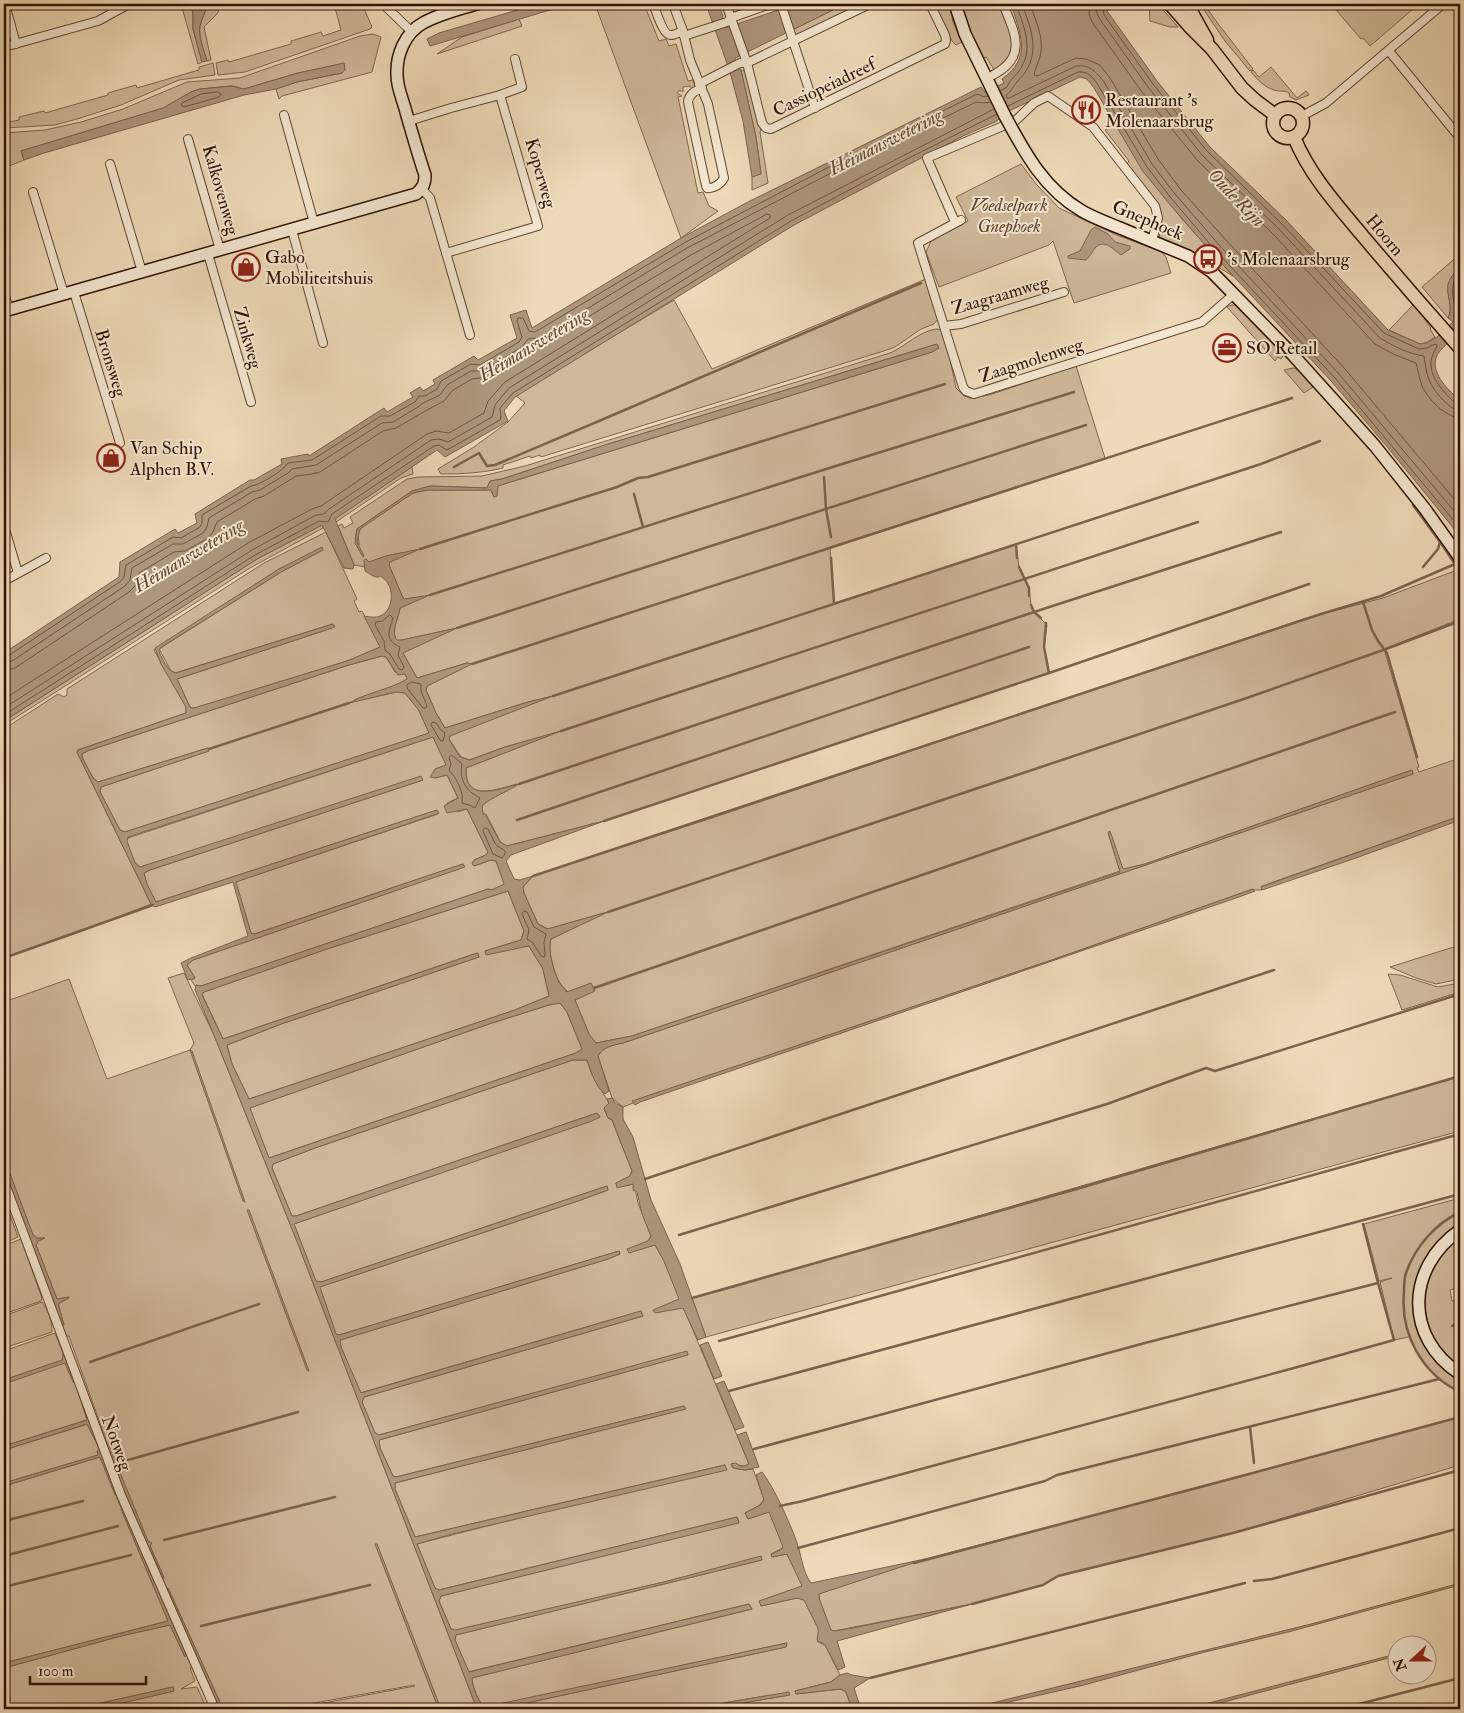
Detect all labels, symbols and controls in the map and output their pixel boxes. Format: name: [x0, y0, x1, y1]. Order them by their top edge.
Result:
street label: Cassiopeiadreef: [769, 51, 882, 122]
place label: Restaurant 's Molenaarsbrug: [1105, 89, 1214, 133]
restaurant icon: Restaurant 's Molenaarsbrug: [1071, 95, 1101, 125]
water label: Heimanswetering: [824, 103, 947, 181]
street label: Koperweg: [520, 136, 562, 212]
street label: Kalkovenweg: [197, 142, 245, 239]
water label: Oude Rijn: [1202, 163, 1270, 232]
park label: Voedselpark Gnephoek: [970, 194, 1048, 238]
street label: Gnephoek: [1109, 195, 1187, 246]
street label: Hoorn: [1360, 210, 1409, 261]
bus stop icon: 's Molenaarsbrug: [1193, 244, 1223, 274]
place label: Gabo Mobiliteitshuis: [265, 246, 373, 290]
place label: 's Molenaarsbrug: [1227, 248, 1351, 271]
shop icon: Gabo Mobiliteitshuis: [231, 252, 261, 282]
street label: Zaagraamweg: [949, 270, 1052, 320]
water label: Heimanswetering: [473, 302, 594, 388]
street label: Zinkweg: [228, 304, 268, 373]
street label: Bronsweg: [89, 326, 132, 401]
street label: Zaagmolenweg: [976, 332, 1087, 388]
office icon: SO Retail: [1212, 333, 1242, 363]
place label: SO Retail: [1246, 337, 1318, 360]
place label: Van Schip Alphen B.V.: [129, 437, 214, 481]
shop icon: Van Schip Alphen B.V.: [96, 443, 126, 473]
water label: Heimanswetering: [128, 513, 249, 599]
street label: Notweg: [96, 1412, 138, 1475]
north arrow: [1386, 1636, 1436, 1686]
scale bar: [30, 1653, 146, 1685]
text: N: [1390, 1655, 1411, 1674]
text: 100 m: [38, 1662, 74, 1681]

